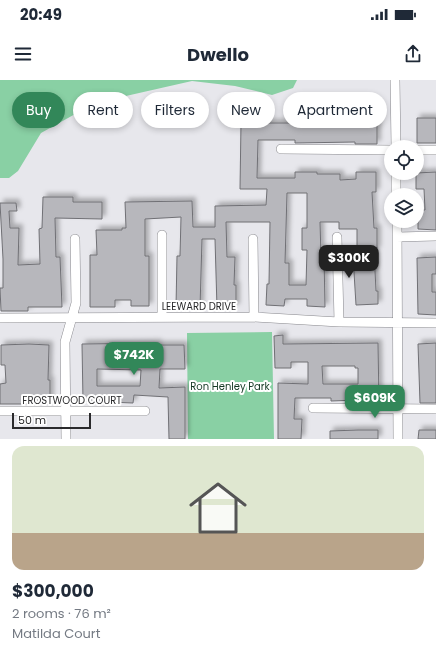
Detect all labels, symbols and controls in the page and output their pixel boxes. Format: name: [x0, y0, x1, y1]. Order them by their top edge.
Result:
text: 20:49: [20, 4, 62, 25]
text: Dwello: [187, 42, 249, 67]
icon: menu: [12, 43, 34, 65]
icon: share: [402, 43, 424, 65]
chip: Buy: [12, 92, 65, 128]
chip: Rent: [73, 92, 133, 128]
chip: Filters: [141, 92, 209, 128]
chip: New: [217, 92, 275, 128]
chip: Apartment: [283, 92, 387, 128]
map controls: [384, 140, 424, 228]
button: locate: [384, 140, 424, 180]
button: layers: [384, 188, 424, 228]
pin: $300K: [321, 245, 377, 279]
text: $300K: [328, 248, 370, 267]
street label: LEEWARD DRIVE: [162, 299, 236, 314]
pin: $742K: [106, 342, 162, 376]
text: $742K: [114, 345, 154, 364]
park label: Ron Henley Park: [190, 379, 271, 394]
pin: $609K: [347, 385, 403, 419]
text: $609K: [354, 388, 396, 407]
street label: FROSTWOOD COURT: [22, 393, 122, 408]
scale bar: [12, 411, 91, 430]
text: 50 m: [18, 412, 46, 428]
icon: home: [182, 472, 254, 544]
text: $300,000: [12, 579, 94, 603]
text: 2 rooms · 76 m²: [12, 604, 111, 623]
text: Matilda Court: [12, 624, 100, 643]

